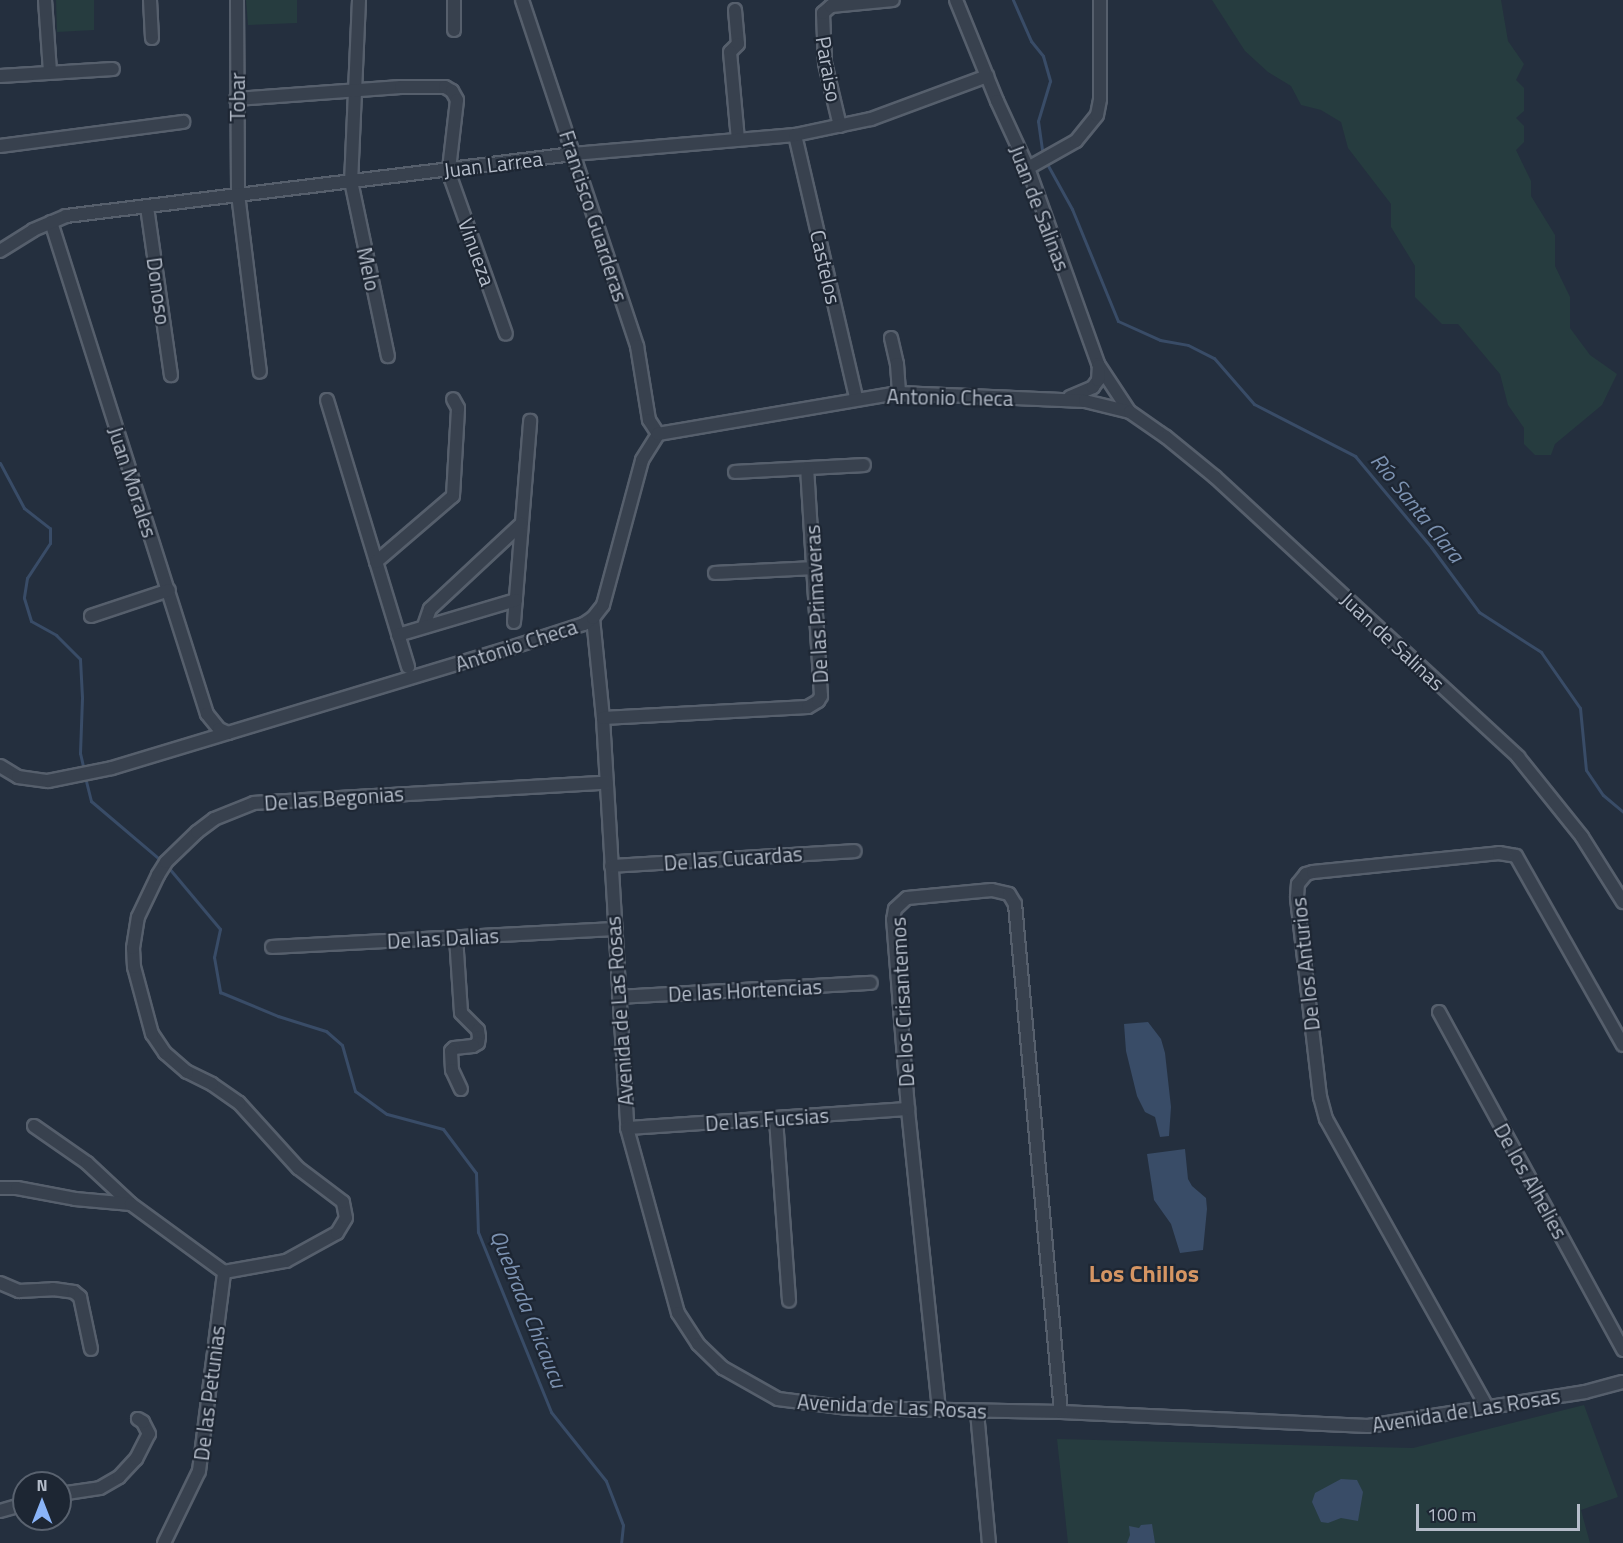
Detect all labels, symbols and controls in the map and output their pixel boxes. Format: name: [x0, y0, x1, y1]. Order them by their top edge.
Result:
street label: Paraiso: [811, 34, 847, 104]
street label: Tobar: [224, 72, 250, 122]
street label: Francisco Guarderas: [554, 127, 634, 305]
street label: Juan de Salinas: [1004, 141, 1076, 275]
street label: Juan Larrea: [442, 145, 544, 183]
street label: Vinueza: [453, 215, 501, 289]
street label: Castelos: [805, 227, 847, 307]
street label: Melo: [352, 245, 386, 293]
street label: Donoso: [142, 256, 176, 326]
street label: Antonio Checa: [886, 383, 1014, 411]
street label: Juan Morales: [103, 423, 163, 541]
water label: Río Santa Clara: [1365, 448, 1469, 568]
street label: De las Primaveras: [799, 524, 833, 684]
street label: Juan de Salinas: [1336, 586, 1450, 696]
street label: Antonio Checa: [452, 613, 580, 677]
street label: De las Begonias: [263, 781, 405, 815]
street label: De las Cucardas: [663, 841, 803, 875]
street label: De los Anturios: [1285, 896, 1325, 1032]
street label: Avenida de Las Rosas: [600, 915, 638, 1107]
street label: De los Crisantemos: [885, 916, 919, 1088]
street label: De las Dalias: [386, 922, 500, 954]
street label: De las Hortencias: [667, 973, 823, 1007]
street label: De las Fucsias: [704, 1102, 830, 1136]
street label: De los Alhelies: [1489, 1119, 1573, 1243]
water label: Quebrada Chicaucu: [484, 1226, 572, 1392]
district label: Los Chillos: [1089, 1260, 1199, 1288]
street label: De las Petunias: [188, 1324, 230, 1462]
street label: Avenida de Las Rosas: [1370, 1383, 1562, 1437]
street label: Avenida de Las Rosas: [796, 1388, 988, 1424]
north arrow: [12, 1471, 72, 1531]
text: N: [36, 1473, 48, 1497]
scale bar: [1419, 1492, 1582, 1530]
text: 100 m: [1427, 1501, 1476, 1528]

